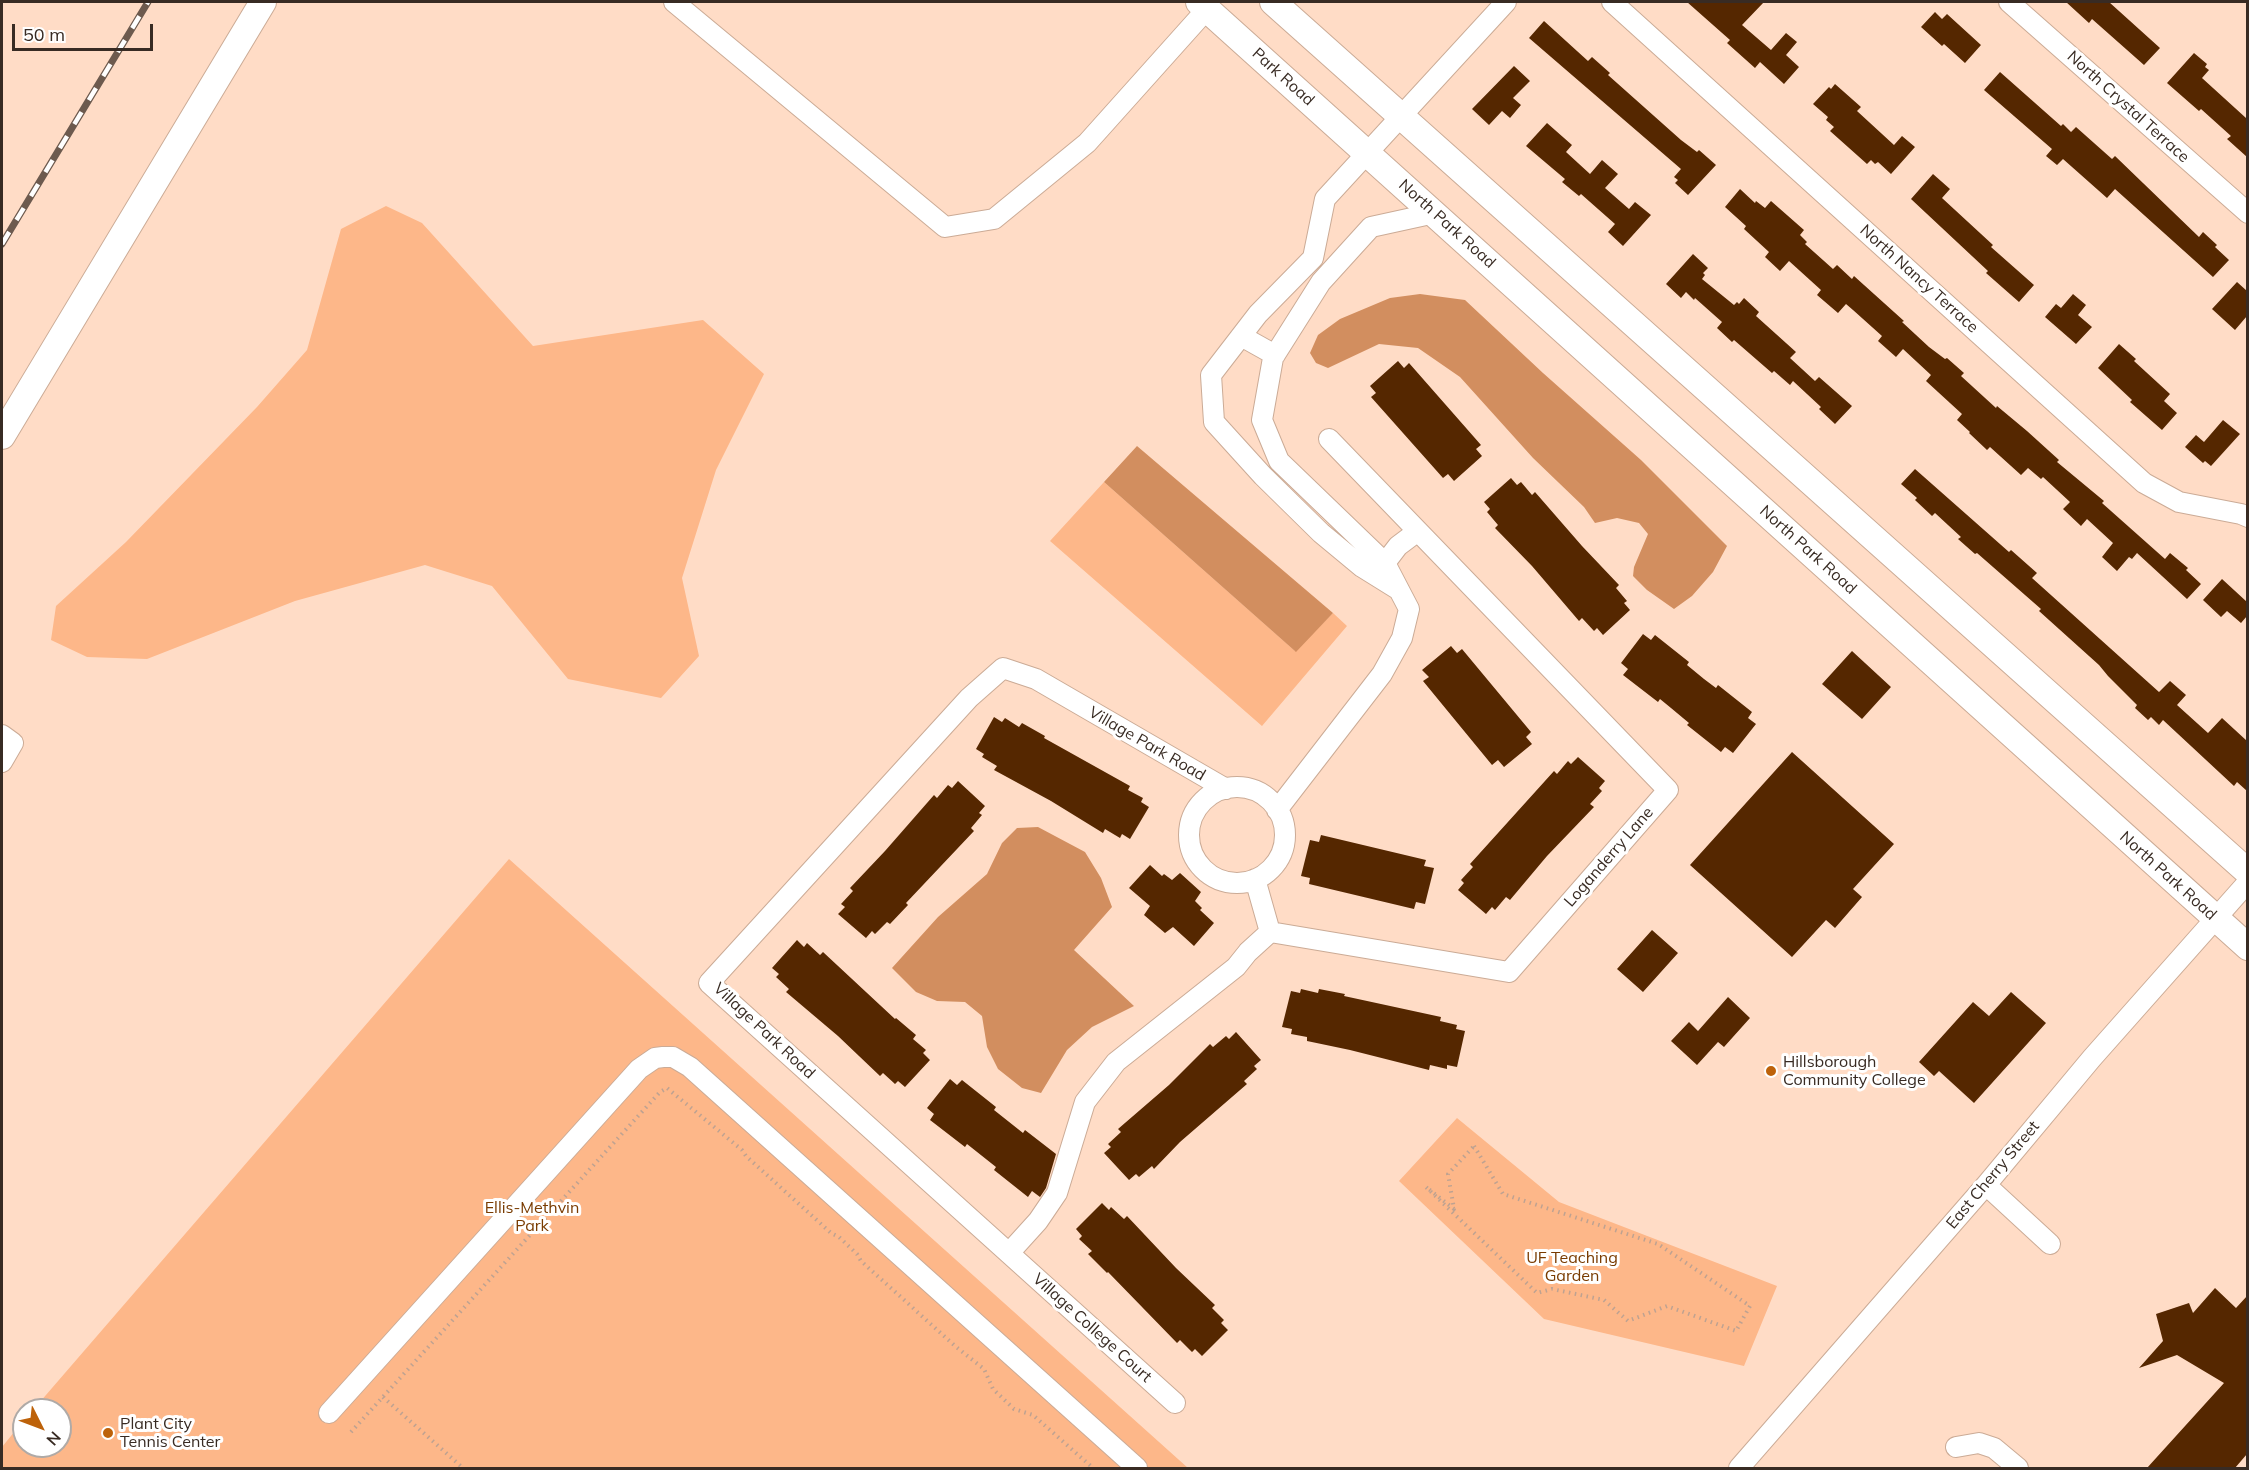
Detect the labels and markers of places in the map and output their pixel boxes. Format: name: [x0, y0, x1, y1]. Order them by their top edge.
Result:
place label: Hillsborough Community College: [1783, 1052, 1926, 1090]
marker: Hillsborough Community College: [1764, 1064, 1778, 1078]
place label: Plant City Tennis Center: [120, 1414, 220, 1452]
marker: Plant City Tennis Center: [101, 1426, 115, 1440]

